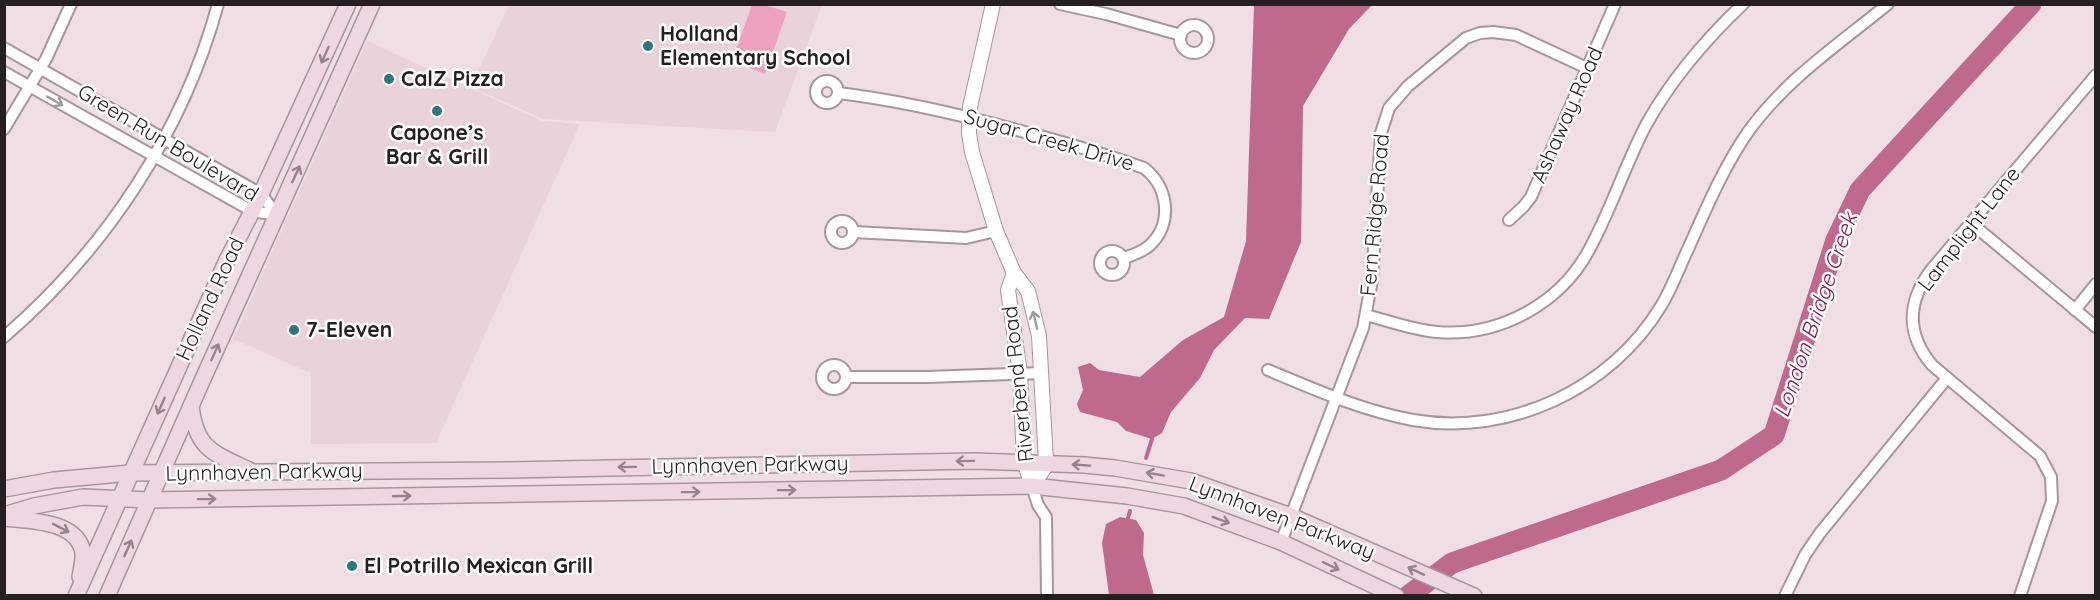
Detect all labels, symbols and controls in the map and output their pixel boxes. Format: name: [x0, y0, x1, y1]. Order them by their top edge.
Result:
place label: Holland Elementary School: [660, 20, 851, 70]
marker: Holland Elementary School: [641, 39, 655, 53]
street label: Ashaway Road: [1524, 42, 1608, 187]
one-way arrow: [319, 46, 331, 64]
place label: CalZ Pizza: [401, 65, 504, 91]
marker: CalZ Pizza: [382, 72, 396, 86]
street label: Green Run Boulevard: [73, 78, 264, 206]
one-way arrow: [46, 95, 63, 107]
street label: Sugar Creek Drive: [961, 102, 1137, 176]
marker: Capone’s Bar & Grill: [430, 104, 444, 118]
place label: Capone’s Bar & Grill: [386, 119, 488, 169]
street label: Fern Ridge Road: [1354, 133, 1394, 297]
street label: Lamplight Lane: [1912, 161, 2025, 296]
one-way arrow: [291, 166, 302, 184]
water label: London Bridge Creek: [1767, 207, 1864, 421]
street label: Holland Road: [169, 233, 249, 364]
street label: Riverbend Road: [996, 305, 1038, 463]
one-way arrow: [1029, 311, 1041, 330]
place label: 7-Eleven: [306, 316, 392, 342]
marker: 7-Eleven: [287, 323, 301, 337]
one-way arrow: [209, 343, 221, 361]
one-way arrow: [155, 397, 167, 415]
street label: Lynnhaven Parkway: [651, 449, 849, 479]
one-way arrow: [956, 455, 976, 467]
street label: Lynnhaven Parkway: [165, 456, 363, 486]
one-way arrow: [1072, 459, 1092, 470]
one-way arrow: [617, 461, 637, 473]
one-way arrow: [1146, 468, 1165, 479]
street label: Lynnhaven Parkway: [1186, 470, 1379, 565]
one-way arrow: [776, 484, 796, 496]
one-way arrow: [681, 486, 701, 497]
one-way arrow: [392, 491, 412, 502]
one-way arrow: [197, 494, 217, 505]
one-way arrow: [1211, 515, 1230, 526]
one-way arrow: [52, 523, 70, 534]
one-way arrow: [123, 539, 134, 558]
place label: El Potrillo Mexican Grill: [364, 552, 593, 578]
marker: El Potrillo Mexican Grill: [345, 559, 359, 573]
one-way arrow: [1322, 560, 1340, 572]
one-way arrow: [1408, 565, 1426, 577]

